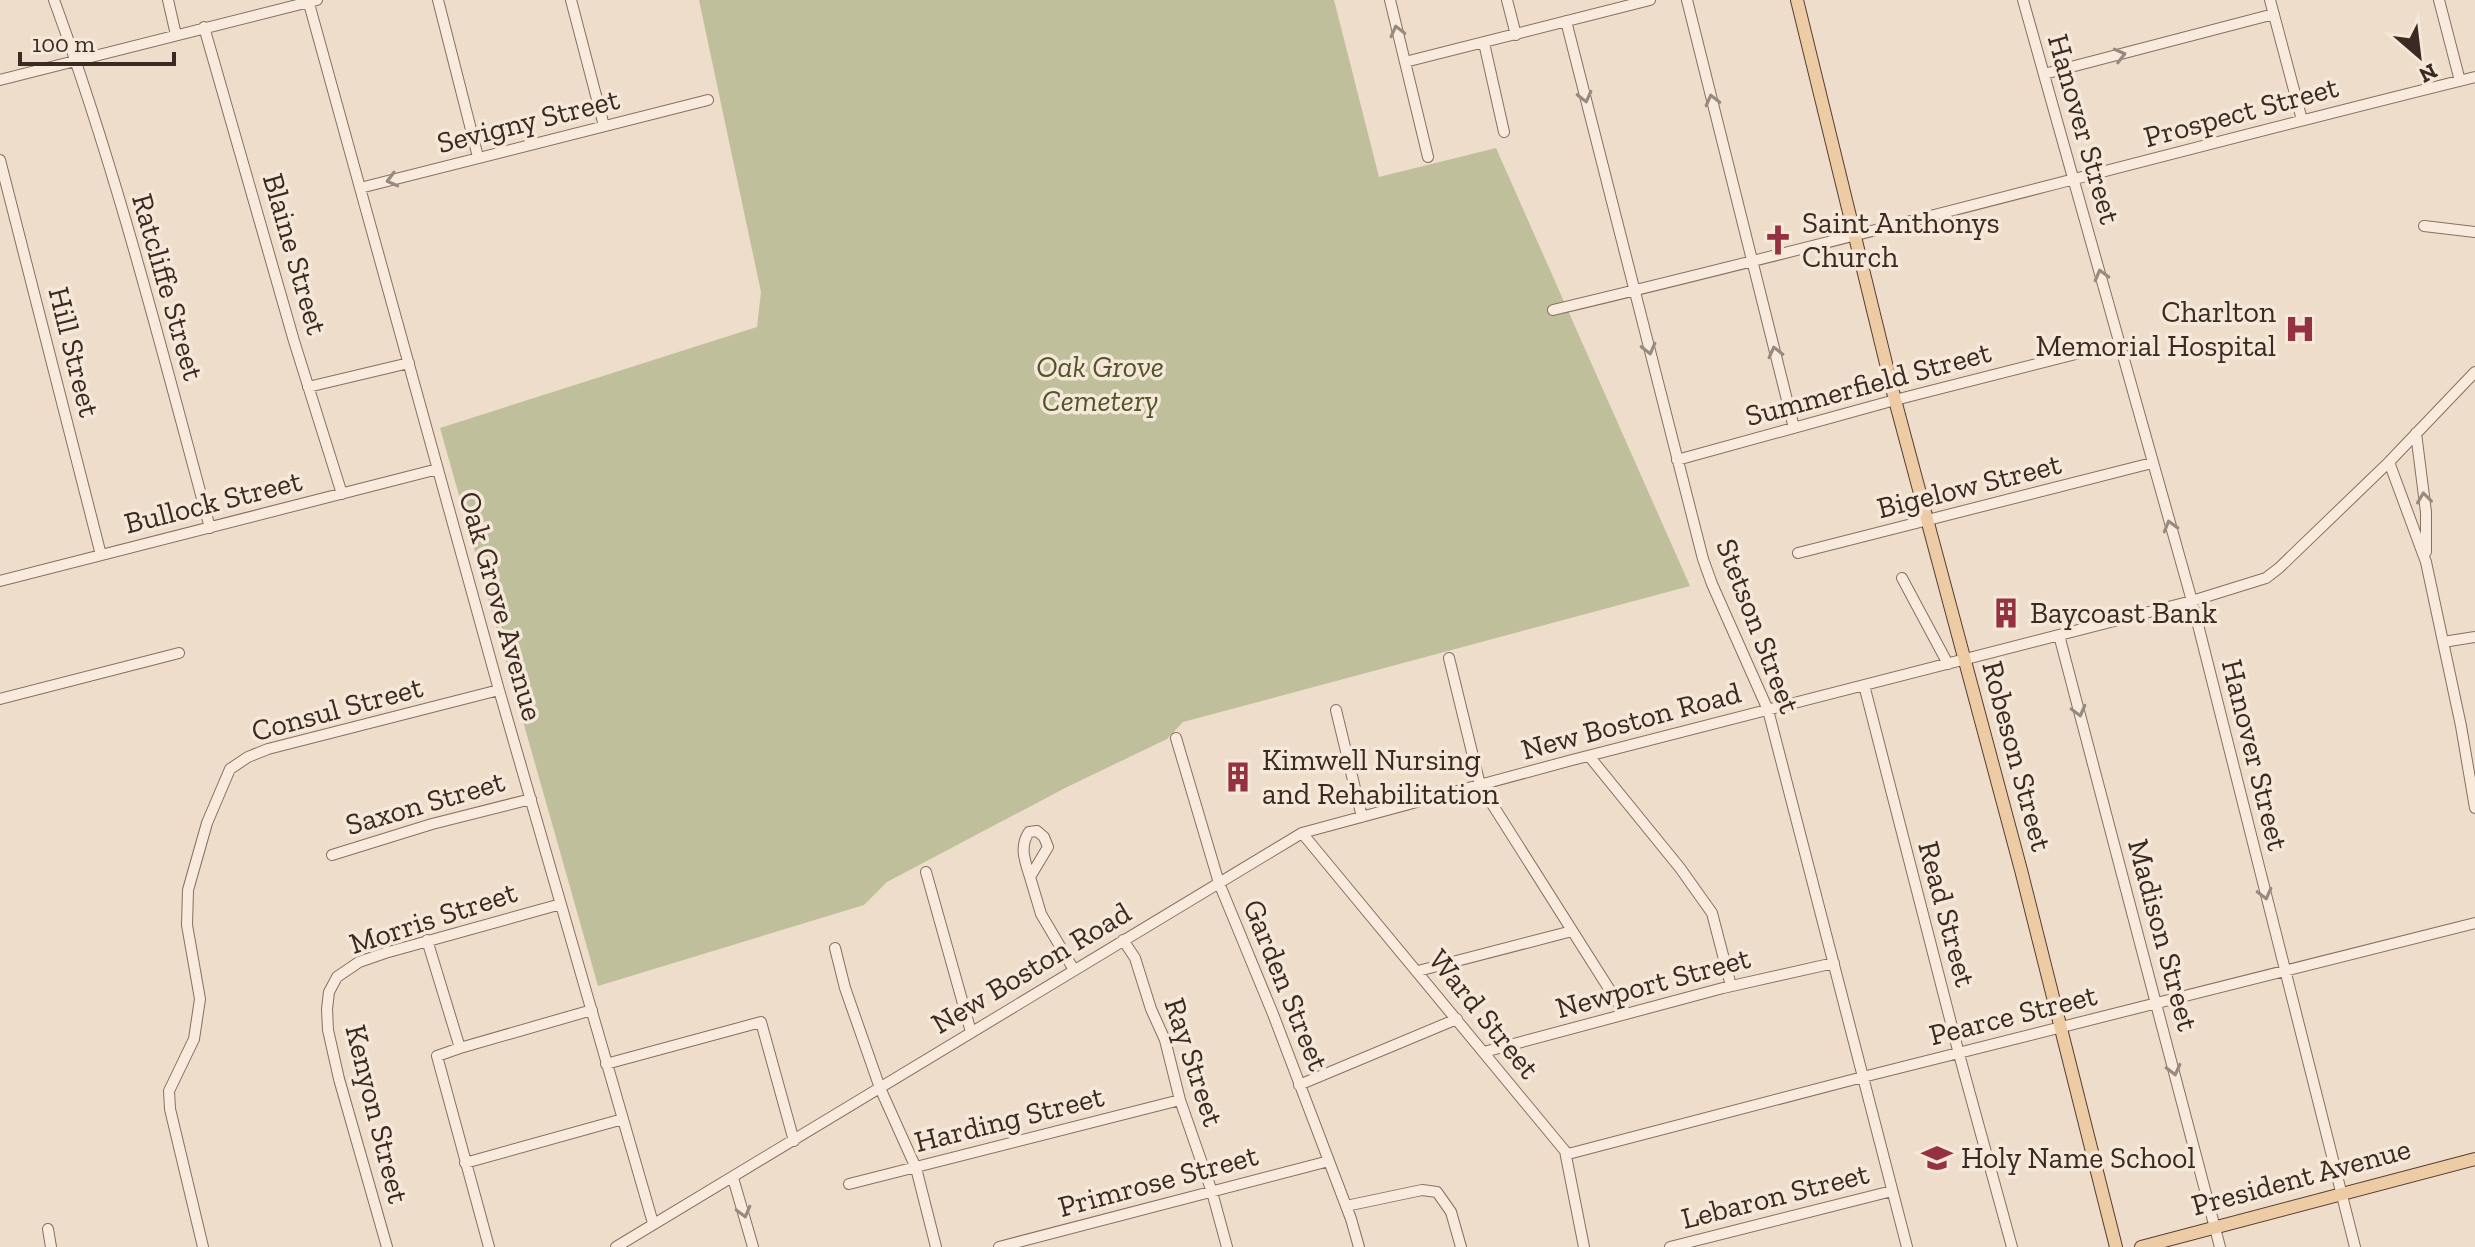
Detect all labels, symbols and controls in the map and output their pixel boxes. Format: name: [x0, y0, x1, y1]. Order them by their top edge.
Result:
scale bar: [20, 16, 174, 66]
north arrow: [2379, 16, 2459, 96]
one-way arrow: [1390, 25, 1407, 39]
text: 100 m: [32, 29, 95, 58]
street label: Hanover Street: [2040, 30, 2128, 228]
one-way arrow: [2112, 48, 2126, 65]
text: N: [2414, 57, 2442, 89]
street label: Prospect Street: [2140, 69, 2342, 155]
street label: Sevigny Street: [433, 81, 623, 161]
one-way arrow: [1576, 90, 1593, 103]
one-way arrow: [1704, 94, 1721, 108]
street label: Blaine Street: [255, 169, 335, 339]
one-way arrow: [385, 170, 399, 187]
street label: Ratcliffe Street: [124, 189, 212, 385]
place label: Saint Anthonys Church: [1802, 205, 2000, 275]
church icon: Saint Anthonys Church: [1761, 223, 1795, 257]
one-way arrow: [2093, 269, 2110, 283]
street label: Hill Street: [40, 283, 108, 421]
place label: Charlton Memorial Hospital: [2036, 294, 2276, 364]
hospital icon: Charlton Memorial Hospital: [2283, 312, 2317, 346]
street label: Summerfield Street: [1741, 334, 1995, 434]
one-way arrow: [1640, 342, 1657, 356]
one-way arrow: [1767, 346, 1784, 360]
park label: Oak Grove Cemetery: [1036, 349, 1164, 419]
street label: Bigelow Street: [1873, 446, 2065, 526]
street label: Bullock Street: [121, 463, 305, 541]
street label: Oak Grove Avenue: [451, 487, 551, 725]
one-way arrow: [2416, 491, 2433, 504]
one-way arrow: [2163, 519, 2180, 533]
street label: Stetson Street: [1708, 534, 1808, 718]
place label: Baycoast Bank: [2030, 595, 2218, 631]
building icon: Baycoast Bank: [1989, 596, 2023, 630]
street label: Hanover Street: [2214, 656, 2296, 854]
street label: Robeson Street: [1974, 657, 2060, 855]
street label: Consul Street: [247, 669, 427, 749]
street label: New Boston Road: [1517, 674, 1745, 768]
one-way arrow: [2070, 703, 2086, 717]
place label: Kimwell Nursing and Rehabilitation: [1262, 742, 1499, 812]
building icon: Kimwell Nursing and Rehabilitation: [1221, 760, 1255, 794]
street label: Saxon Street: [341, 763, 509, 843]
street label: Madison Street: [2120, 835, 2206, 1035]
street label: Read Street: [1910, 837, 1984, 991]
street label: Morris Street: [345, 874, 521, 962]
one-way arrow: [2256, 886, 2273, 900]
street label: New Boston Road: [925, 894, 1138, 1042]
street label: Garden Street: [1235, 894, 1337, 1076]
street label: Newport Street: [1552, 940, 1754, 1026]
street label: Ward Street: [1421, 942, 1547, 1086]
street label: Pearce Street: [1925, 977, 2101, 1053]
street label: Ray Street: [1156, 993, 1232, 1131]
street label: Kenyon Street: [337, 1021, 417, 1207]
one-way arrow: [2165, 1063, 2182, 1077]
street label: Harding Street: [911, 1078, 1107, 1160]
street label: President Avenue: [2188, 1130, 2414, 1224]
street label: Primrose Street: [1054, 1137, 1262, 1225]
place label: Holy Name School: [1961, 1140, 2195, 1176]
school or university icon: Holy Name School: [1920, 1141, 1954, 1175]
street label: Lebaron Street: [1677, 1155, 1873, 1237]
one-way arrow: [734, 1205, 751, 1219]

